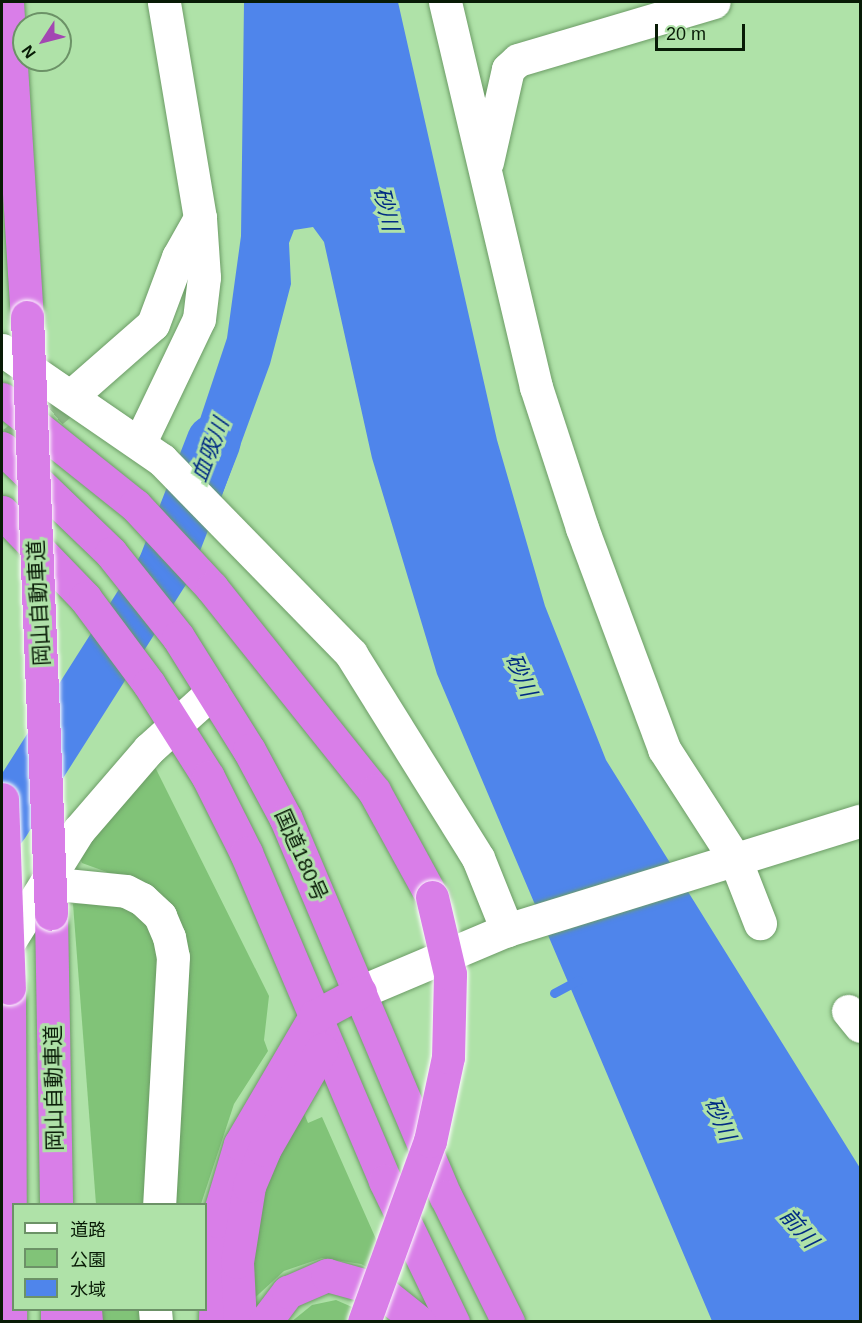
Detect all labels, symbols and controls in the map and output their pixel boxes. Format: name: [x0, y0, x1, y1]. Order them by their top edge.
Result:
north arrow: [12, 12, 72, 72]
scale bar: [658, 12, 748, 50]
text: 20 m: [666, 24, 706, 44]
text: N: [18, 42, 39, 61]
water label: 砂川: [368, 184, 404, 234]
water label: 血吸川: [186, 414, 234, 486]
street label: 岡山自動車道: [23, 539, 55, 667]
water label: 砂川: [500, 650, 542, 700]
street label: 国道180号: [270, 805, 332, 905]
street label: 岡山自動車道: [40, 1025, 68, 1151]
water label: 砂川: [699, 1094, 741, 1144]
legend: [12, 1203, 207, 1311]
water label: 前川: [775, 1203, 823, 1253]
text: 道路: [70, 1220, 106, 1240]
text: 公園: [70, 1250, 106, 1270]
text: 水域: [70, 1280, 106, 1300]

